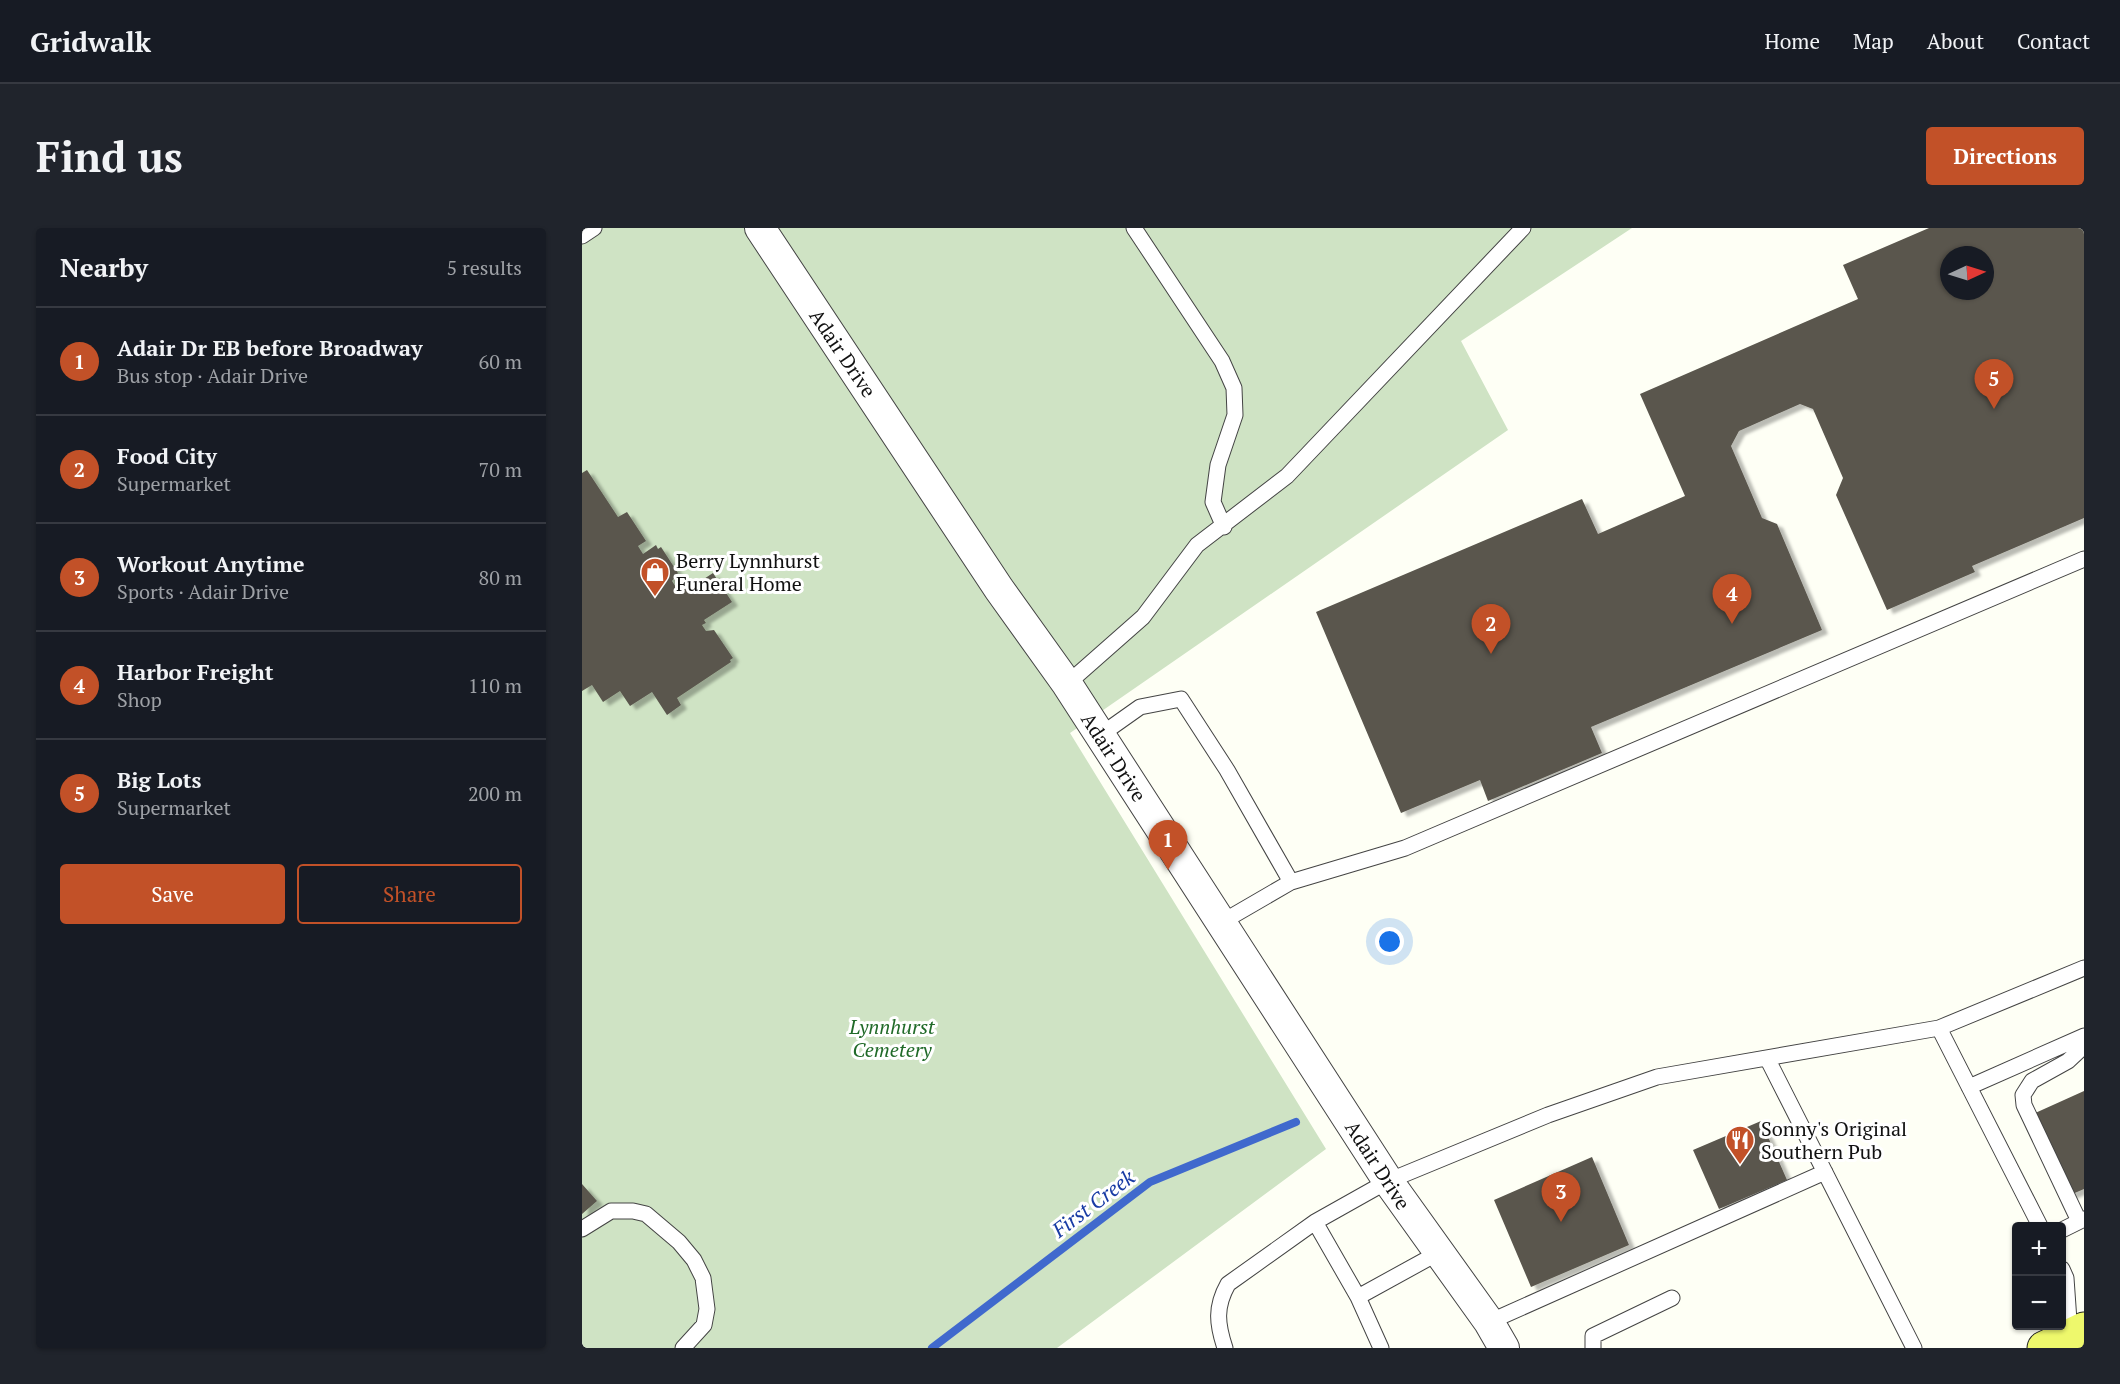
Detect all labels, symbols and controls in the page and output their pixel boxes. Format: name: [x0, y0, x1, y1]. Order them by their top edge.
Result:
text: Gridwalk: [30, 23, 151, 60]
text: Home: [1764, 27, 1820, 55]
text: Map: [1853, 27, 1894, 55]
text: About: [1927, 27, 1984, 55]
text: Contact: [2017, 27, 2090, 55]
button: Directions: [1926, 127, 2084, 185]
text: Find us: [36, 128, 183, 184]
north arrow: [1940, 246, 1994, 300]
text: Nearby: [60, 250, 148, 284]
text: 5 results: [447, 254, 522, 281]
street label: Adair Drive: [804, 304, 882, 402]
text: Adair Dr EB before Broadway: [117, 333, 423, 362]
text: 1: [74, 348, 85, 375]
text: 60 m: [479, 348, 522, 375]
pin: 5: [1974, 360, 2014, 409]
text: Bus stop · Adair Drive: [117, 362, 308, 389]
text: Food City: [117, 441, 217, 470]
text: 2: [74, 456, 85, 483]
text: 70 m: [479, 456, 522, 483]
text: Supermarket: [117, 470, 231, 497]
place label: Berry Lynnhurst Funeral Home: [676, 547, 820, 597]
text: Workout Anytime: [117, 549, 305, 578]
shop icon: Berry Lynnhurst Funeral Home: [639, 556, 671, 598]
text: 3: [74, 564, 85, 591]
text: 80 m: [479, 564, 522, 591]
pin: 4: [1712, 574, 1752, 624]
text: Sports · Adair Drive: [117, 578, 289, 605]
pin: 2: [1472, 604, 1510, 654]
text: Harbor Freight: [117, 657, 274, 686]
text: 4: [74, 672, 85, 699]
text: 110 m: [468, 672, 522, 699]
text: Shop: [117, 686, 162, 713]
street label: Adair Drive: [1075, 707, 1153, 807]
text: Big Lots: [117, 765, 201, 794]
text: 5: [74, 780, 85, 807]
text: 200 m: [468, 780, 522, 807]
text: Supermarket: [117, 794, 231, 821]
pin: 1: [1148, 820, 1188, 870]
button: Save: [60, 864, 285, 924]
button: Share: [297, 864, 522, 924]
your location: [1375, 927, 1404, 956]
park label: Lynnhurst Cemetery: [848, 1013, 936, 1063]
street label: Adair Drive: [1339, 1115, 1417, 1215]
place label: Sonny's Original Southern Pub: [1761, 1115, 1907, 1165]
restaurant icon: Sonny's Original Southern Pub: [1724, 1124, 1756, 1166]
water label: First Creek: [1045, 1162, 1141, 1244]
pin: 3: [1542, 1172, 1580, 1222]
map controls: [2012, 1222, 2066, 1330]
button: +: [2012, 1222, 2066, 1276]
button: −: [2012, 1276, 2066, 1330]

